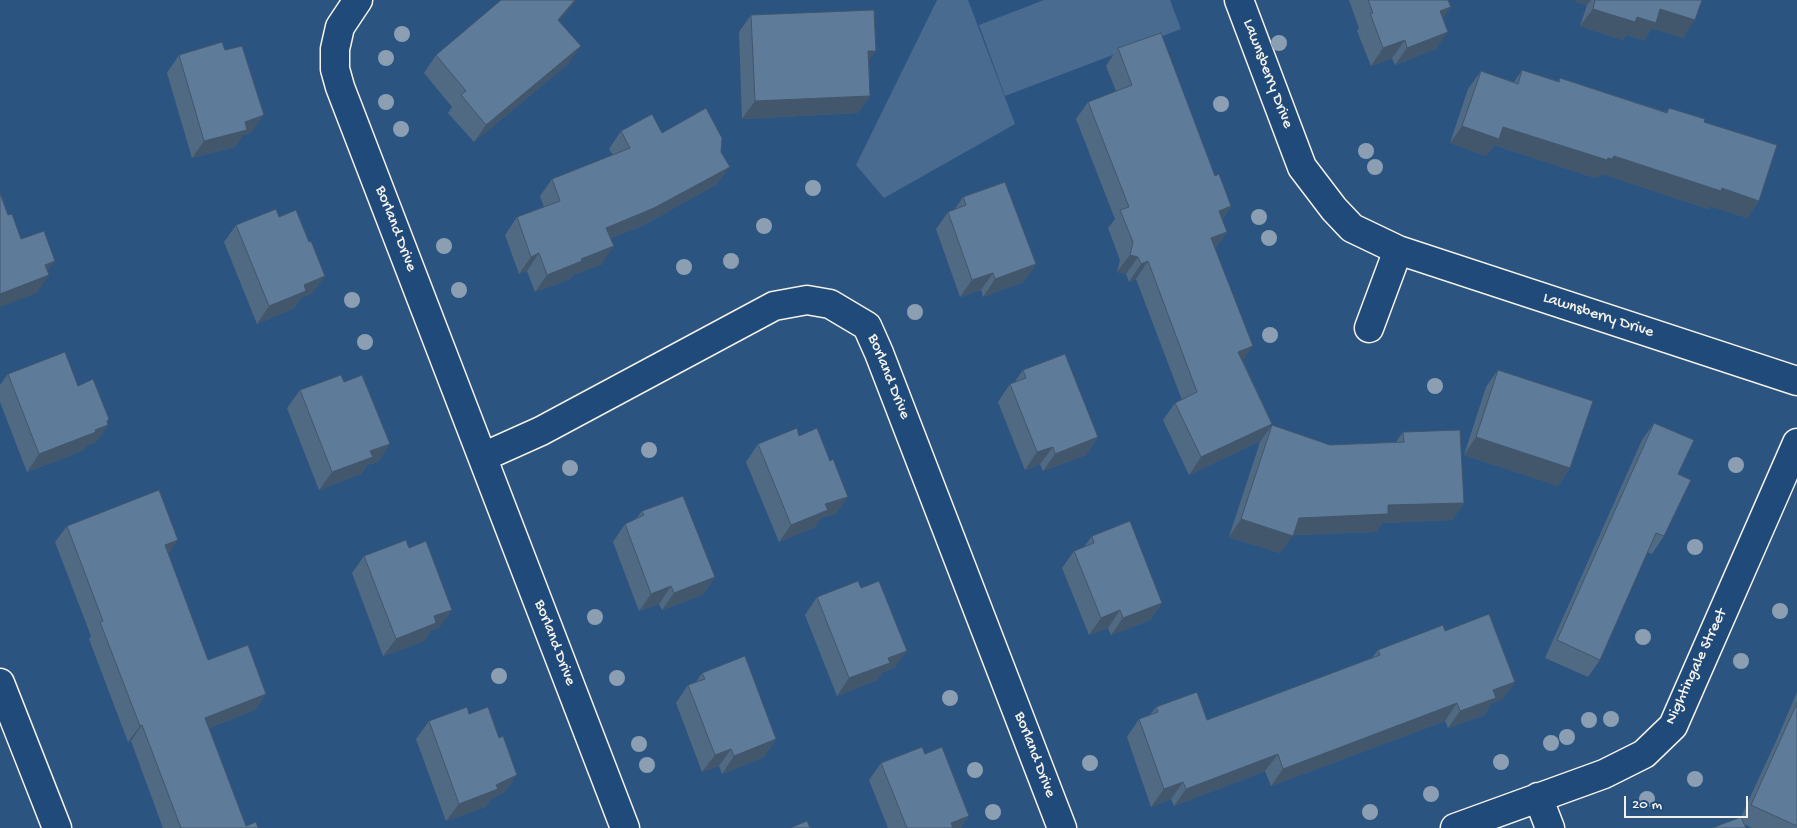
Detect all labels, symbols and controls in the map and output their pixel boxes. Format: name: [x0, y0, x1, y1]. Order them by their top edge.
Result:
street label: Lawnsberry Drive: [1237, 17, 1297, 131]
street label: Borland Drive: [370, 183, 420, 275]
street label: Lawnsberry Drive: [1540, 289, 1656, 343]
street label: Borland Drive: [862, 332, 914, 422]
street label: Borland Drive: [529, 597, 579, 689]
street label: Nightingale Street: [1662, 606, 1732, 728]
street label: Borland Drive: [1009, 709, 1059, 801]
scale bar: [1627, 786, 1751, 818]
text: 20 m: [1632, 796, 1662, 814]

